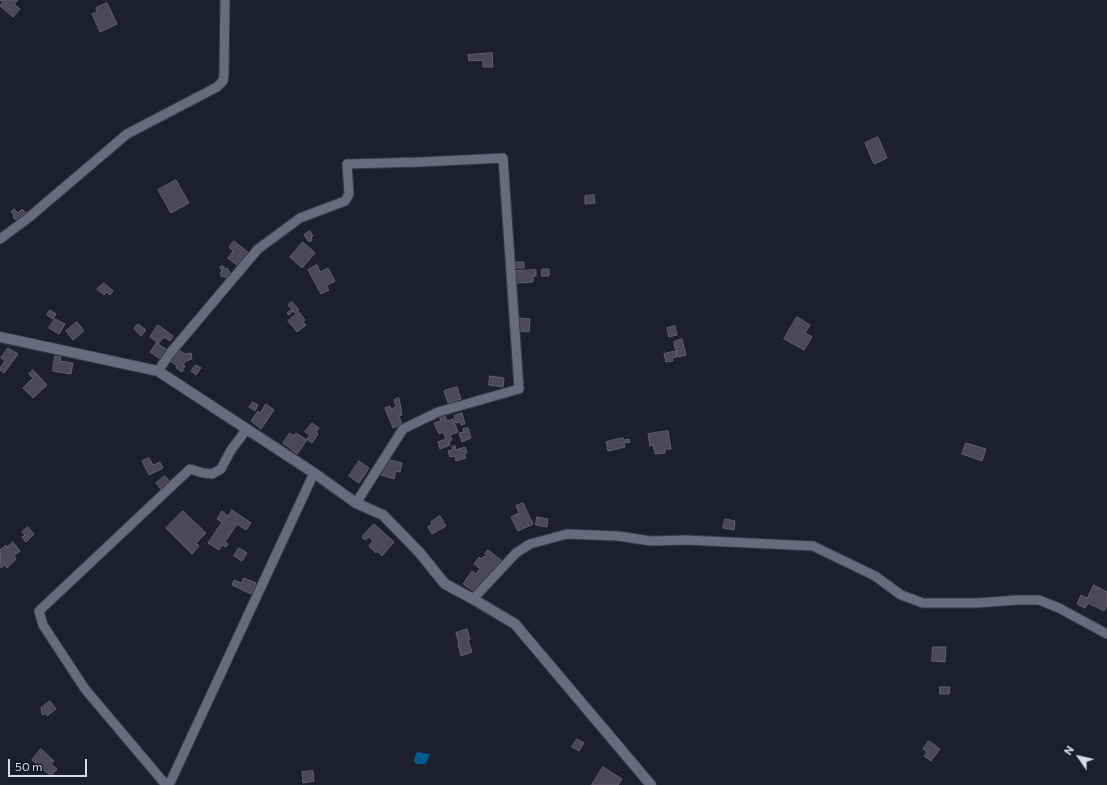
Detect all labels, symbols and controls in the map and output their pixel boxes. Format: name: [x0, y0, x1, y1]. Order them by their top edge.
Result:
north arrow: [1059, 737, 1099, 777]
text: N: [1061, 743, 1076, 757]
scale bar: [10, 751, 89, 777]
text: 50 m: [15, 759, 43, 773]

